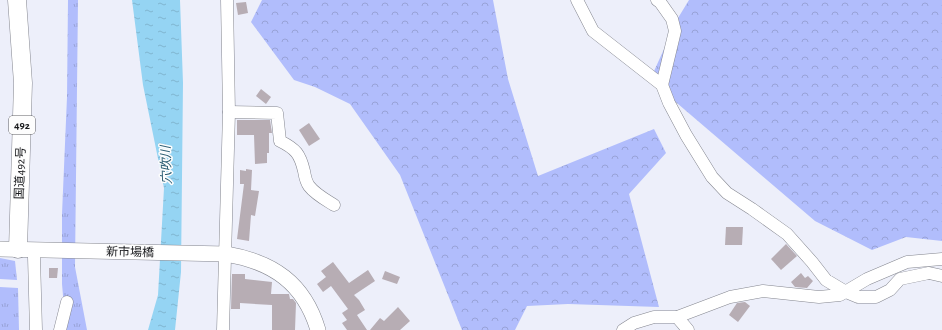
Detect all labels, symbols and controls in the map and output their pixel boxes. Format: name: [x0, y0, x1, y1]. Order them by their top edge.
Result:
road number: 492: [9, 116, 35, 134]
water label: 穴吹川: [159, 143, 174, 185]
street label: 国道492号: [12, 146, 27, 200]
street label: 新市場橋: [106, 245, 154, 258]

